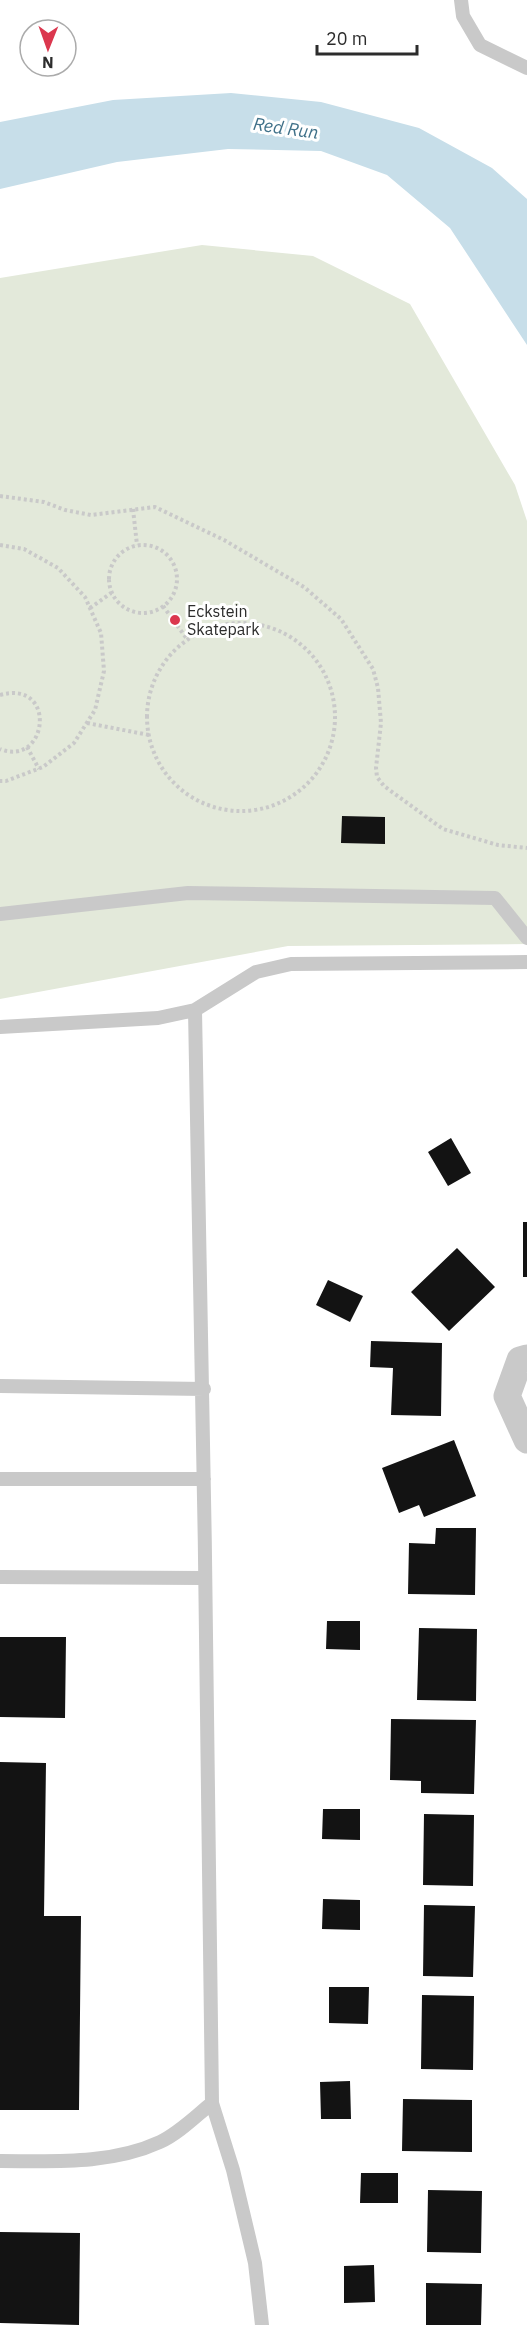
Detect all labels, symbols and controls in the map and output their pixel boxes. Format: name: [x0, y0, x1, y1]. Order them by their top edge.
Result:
north arrow: [18, 18, 78, 78]
scale bar: [317, 18, 418, 56]
text: 20 m: [326, 27, 368, 50]
text: N: [42, 53, 54, 73]
water label: Red Run: [252, 112, 320, 144]
place label: Eckstein Skatepark: [187, 601, 260, 639]
marker: Eckstein Skatepark: [168, 613, 182, 627]

